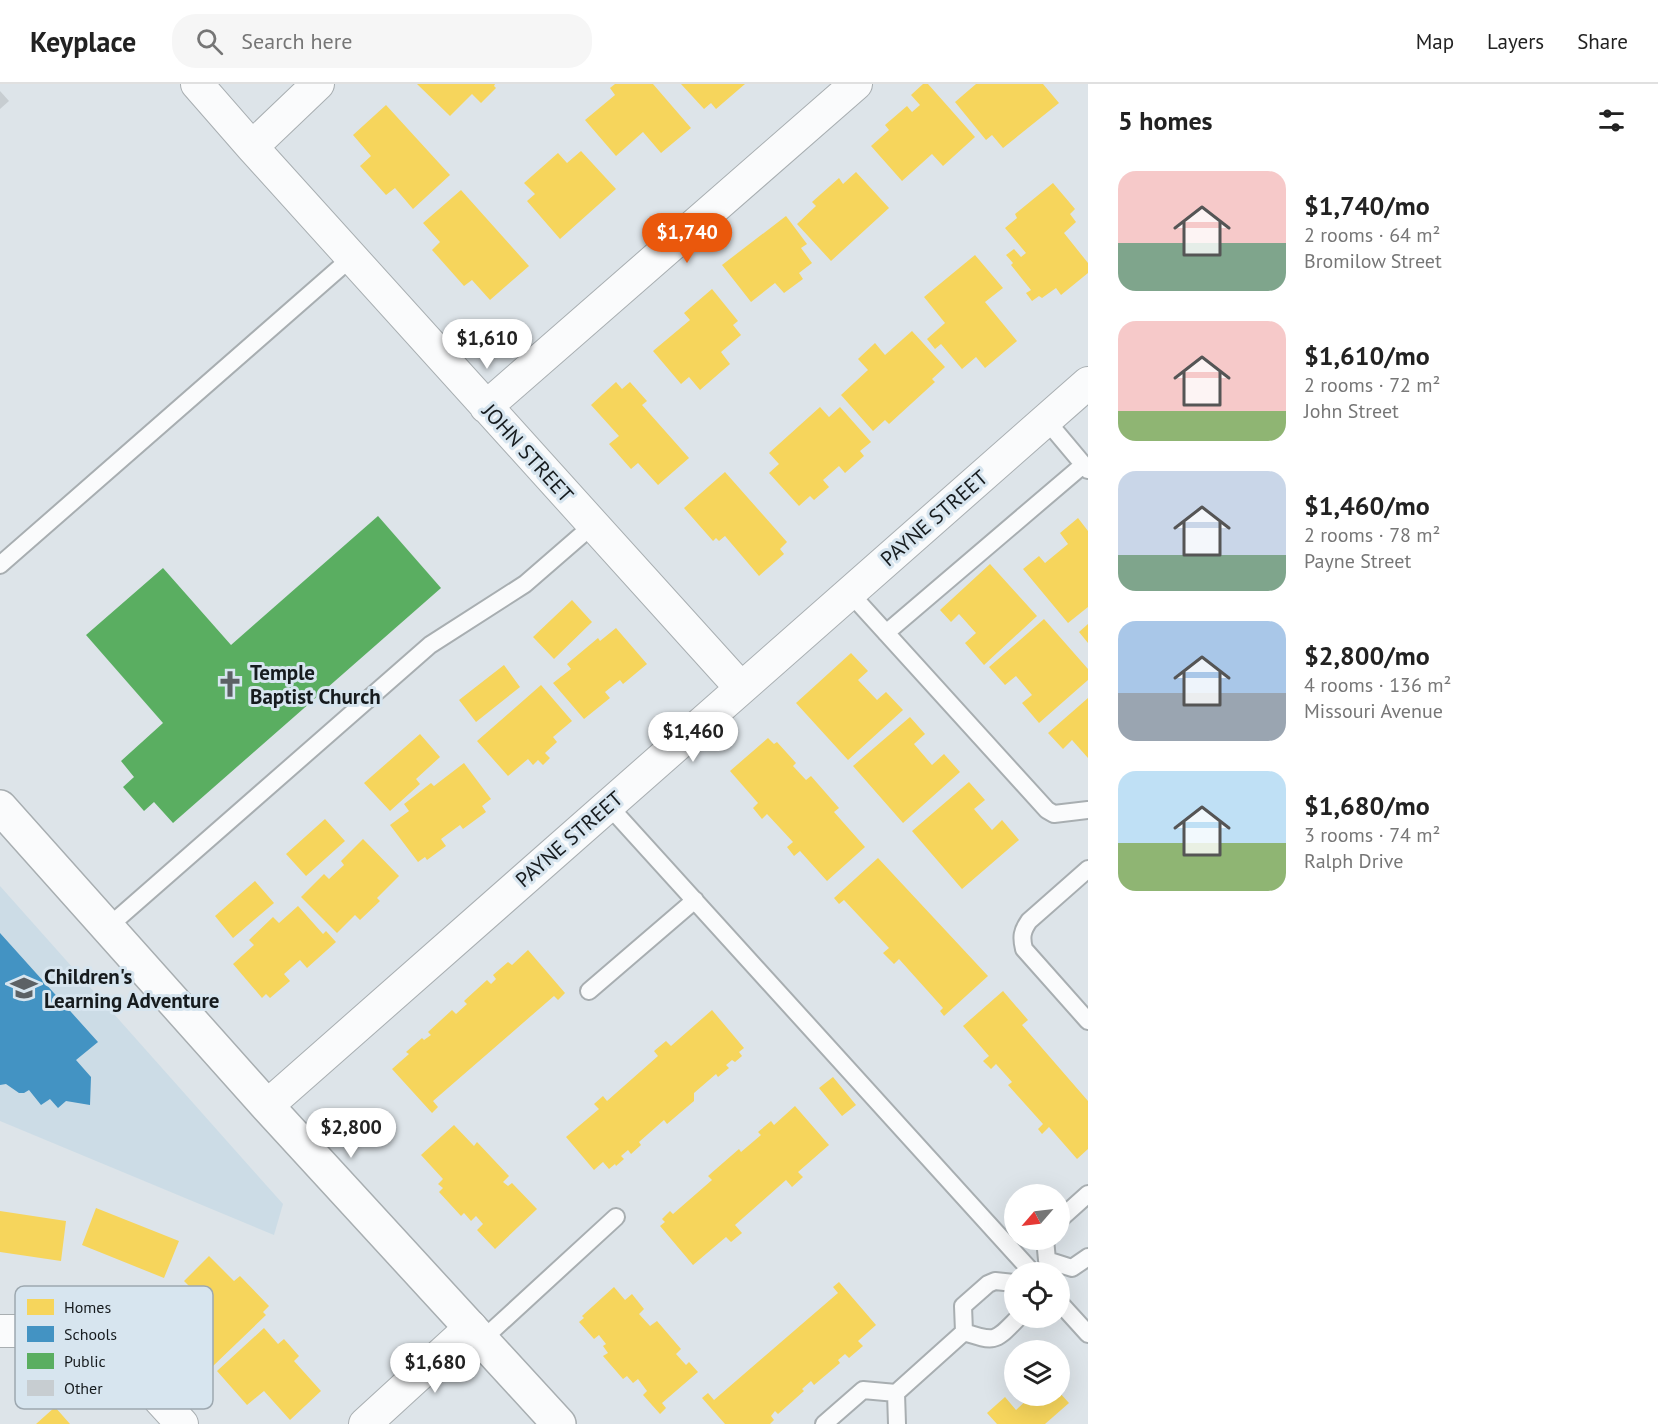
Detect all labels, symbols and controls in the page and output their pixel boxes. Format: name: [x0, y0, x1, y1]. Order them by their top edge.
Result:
search box: [172, 14, 592, 68]
text: Keyplace: [30, 23, 136, 60]
icon: search: [193, 25, 226, 58]
text: Search here: [241, 27, 352, 55]
text: Map: [1416, 28, 1454, 55]
text: Layers: [1487, 28, 1544, 55]
text: Share: [1577, 28, 1628, 55]
text: 5 homes: [1118, 104, 1213, 137]
icon: filters: [1595, 104, 1628, 137]
text: $1,740/mo: [1304, 189, 1430, 222]
icon: home: [1166, 195, 1238, 267]
pin: $1,740: [638, 213, 736, 264]
text: $1,740: [656, 219, 718, 245]
text: 2 rooms · 64 m²: [1304, 222, 1440, 248]
text: Bromilow Street: [1304, 248, 1442, 274]
pin: $1,610: [438, 319, 536, 370]
text: $1,610: [456, 325, 518, 351]
text: $1,610/mo: [1304, 339, 1430, 372]
icon: home: [1166, 345, 1238, 417]
text: 2 rooms · 72 m²: [1304, 372, 1440, 398]
street label: JOHN STREET: [476, 397, 580, 508]
text: John Street: [1304, 398, 1399, 424]
street label: PAYNE STREET: [875, 464, 993, 572]
text: $1,460/mo: [1304, 489, 1430, 522]
icon: home: [1166, 495, 1238, 567]
text: 2 rooms · 78 m²: [1304, 522, 1440, 548]
text: Payne Street: [1304, 548, 1411, 574]
text: $2,800/mo: [1304, 639, 1430, 672]
icon: home: [1166, 645, 1238, 717]
place label: Temple Baptist Church: [250, 659, 381, 710]
church icon: Temple Baptist Church: [215, 669, 245, 699]
text: 4 rooms · 136 m²: [1304, 672, 1451, 698]
text: Missouri Avenue: [1304, 698, 1443, 724]
pin: $1,460: [644, 712, 742, 763]
text: $1,460: [662, 718, 724, 744]
street label: PAYNE STREET: [510, 785, 628, 893]
text: $1,680/mo: [1304, 789, 1430, 822]
icon: home: [1166, 795, 1238, 867]
text: 3 rooms · 74 m²: [1304, 822, 1440, 848]
text: Ralph Drive: [1304, 848, 1403, 874]
place label: Children's Learning Adventure: [44, 963, 219, 1014]
school or university icon: Children's Learning Adventure: [9, 973, 39, 1003]
pin: $2,800: [302, 1108, 400, 1159]
text: $2,800: [320, 1114, 382, 1140]
north arrow: [1004, 1184, 1070, 1250]
map controls: [1004, 1184, 1070, 1406]
button: locate: [1004, 1262, 1070, 1328]
legend: [15, 1286, 213, 1409]
text: Homes: [64, 1297, 111, 1317]
text: Schools: [64, 1324, 117, 1344]
button: layers: [1004, 1340, 1070, 1406]
pin: $1,680: [386, 1343, 484, 1394]
text: $1,680: [404, 1349, 466, 1375]
text: Public: [64, 1351, 106, 1371]
text: Other: [64, 1378, 103, 1398]

